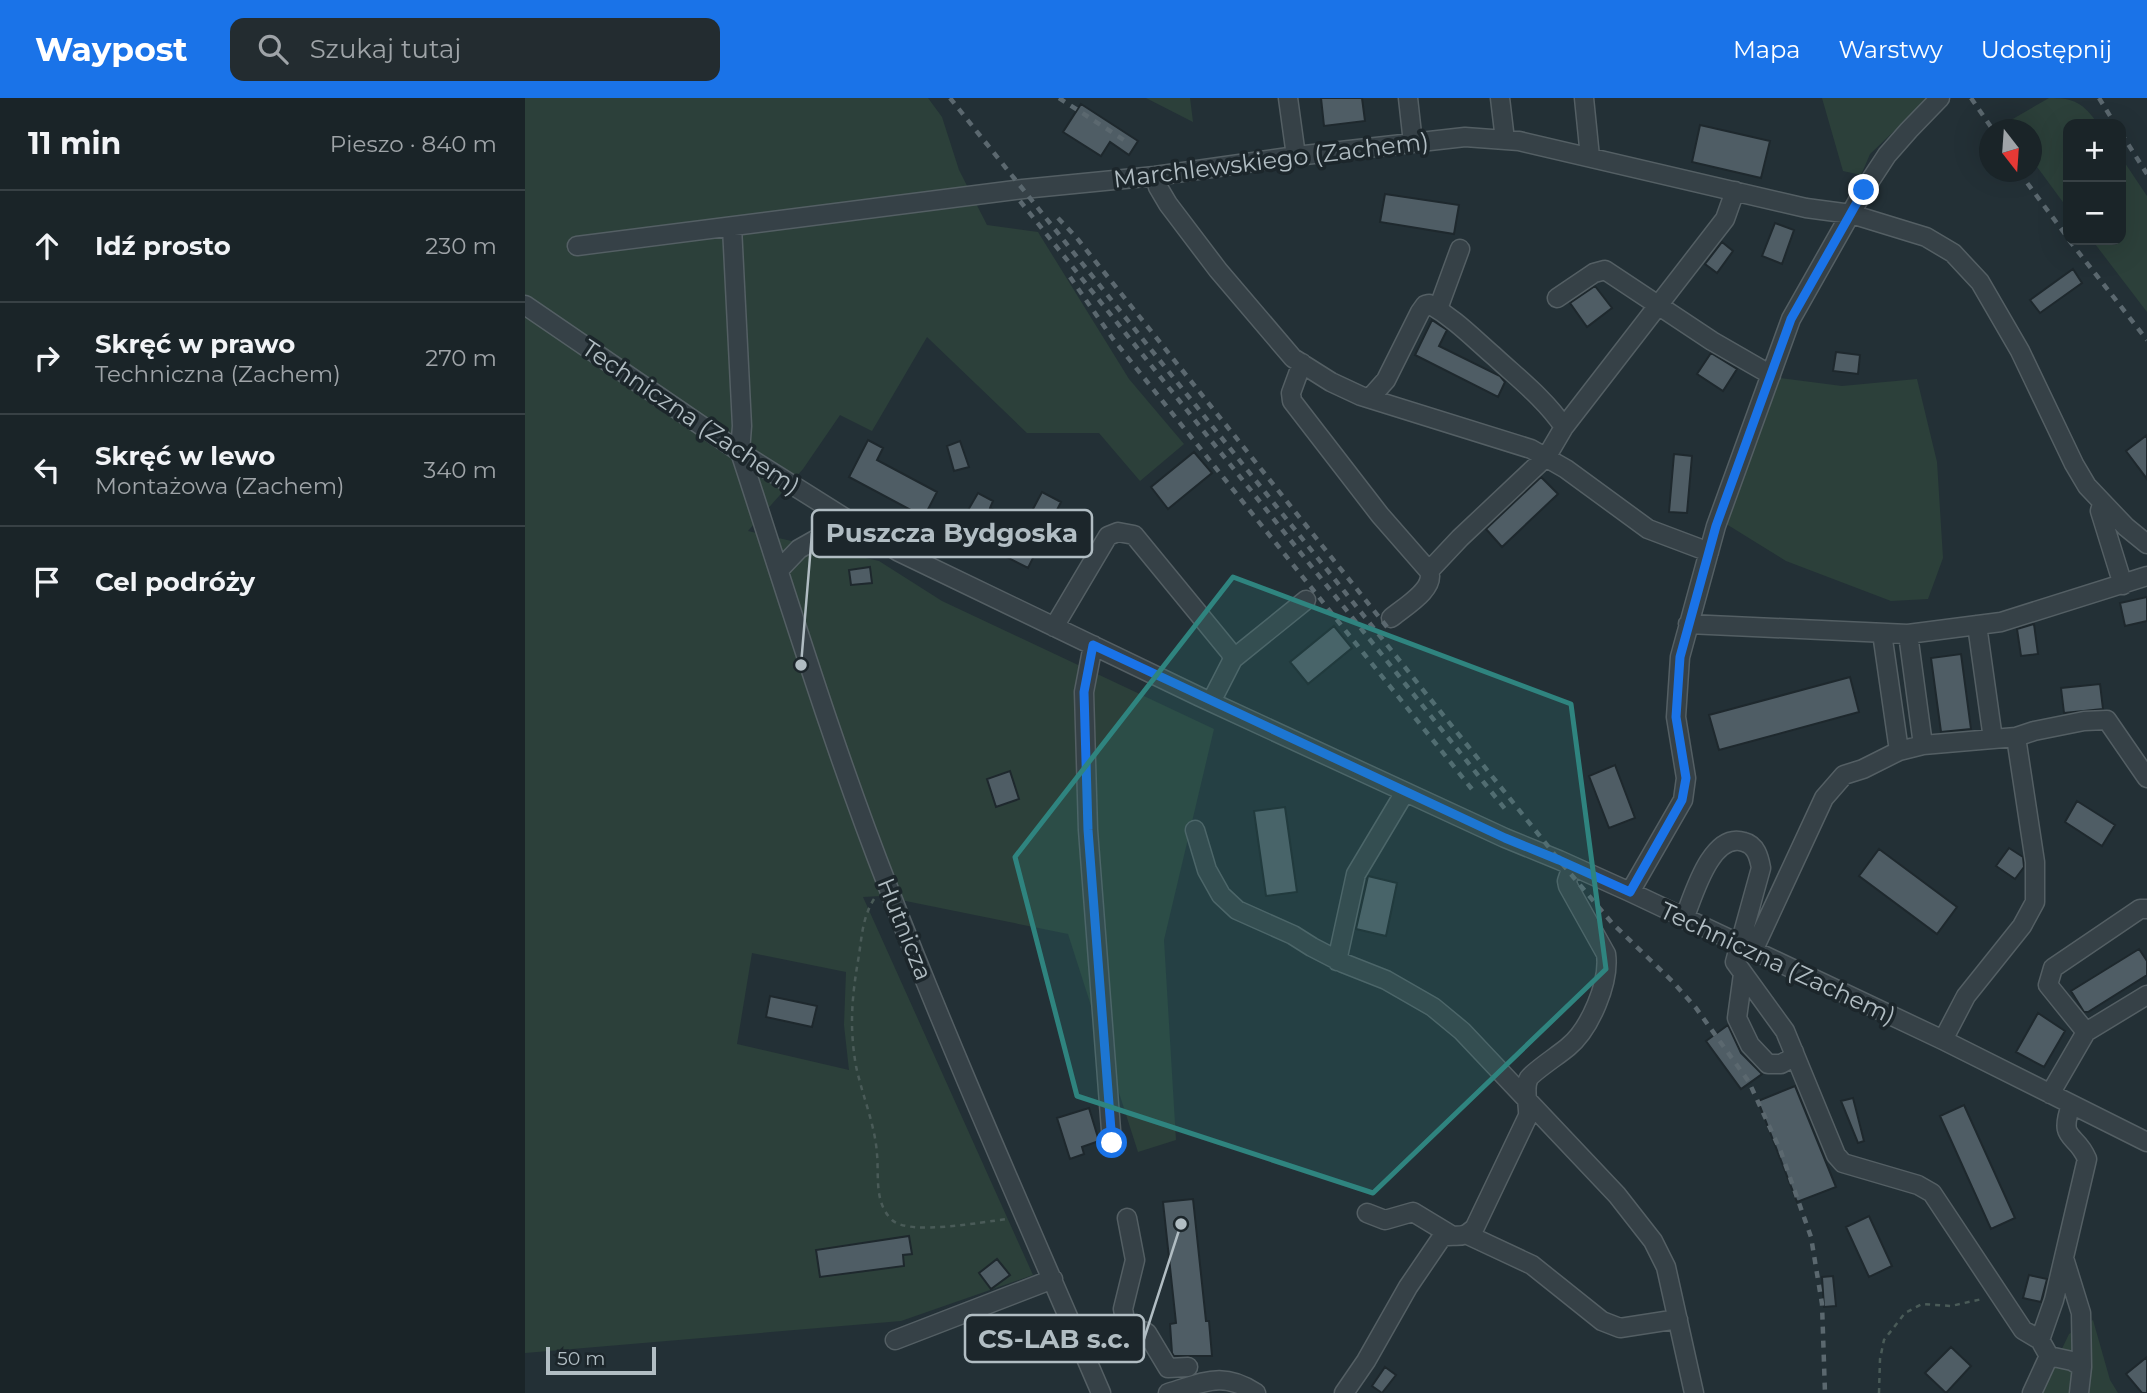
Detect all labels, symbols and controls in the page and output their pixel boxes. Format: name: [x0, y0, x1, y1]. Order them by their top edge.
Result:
search box: [230, 18, 720, 81]
text: Waypost: [35, 29, 188, 69]
icon: search: [254, 30, 292, 68]
text: Szukaj tutaj: [310, 33, 461, 65]
text: Mapa: [1733, 35, 1800, 64]
text: Warstwy: [1838, 35, 1943, 64]
text: Udostępnij: [1981, 35, 2112, 64]
north arrow: [1979, 119, 2042, 182]
map controls: [2063, 119, 2126, 245]
button: +: [2063, 119, 2126, 182]
text: 11 min: [28, 125, 121, 162]
street label: Marchlewskiego (Zachem): [1112, 126, 1430, 194]
text: Pieszo · 840 m: [330, 130, 497, 158]
route end: [1848, 174, 1879, 205]
button: −: [2063, 182, 2126, 245]
icon: ahead: [28, 227, 66, 265]
text: Idź prosto: [95, 230, 231, 262]
text: 230 m: [425, 232, 497, 260]
text: Skręć w prawo: [95, 328, 295, 360]
street label: Techniczna (Zachem): [577, 333, 805, 501]
icon: right: [28, 339, 66, 377]
text: 270 m: [425, 344, 497, 372]
text: Techniczna (Zachem): [95, 360, 341, 388]
text: Skręć w lewo: [95, 440, 275, 472]
icon: left: [28, 451, 66, 489]
text: 340 m: [423, 456, 497, 484]
text: Montażowa (Zachem): [95, 472, 345, 500]
callout: Puszcza Bydgoska: [812, 510, 1092, 557]
text: Puszcza Bydgoska: [826, 517, 1078, 549]
icon: arrive: [28, 563, 66, 601]
text: Cel podróży: [95, 566, 255, 598]
street label: Hutnicza: [871, 874, 939, 984]
street label: Techniczna (Zachem): [1656, 896, 1900, 1030]
route start: [1096, 1127, 1127, 1158]
callout: CS-LAB s.c.: [965, 1315, 1144, 1362]
text: CS-LAB s.c.: [978, 1323, 1130, 1355]
scale bar: [546, 1344, 656, 1376]
text: 50 m: [557, 1347, 605, 1370]

